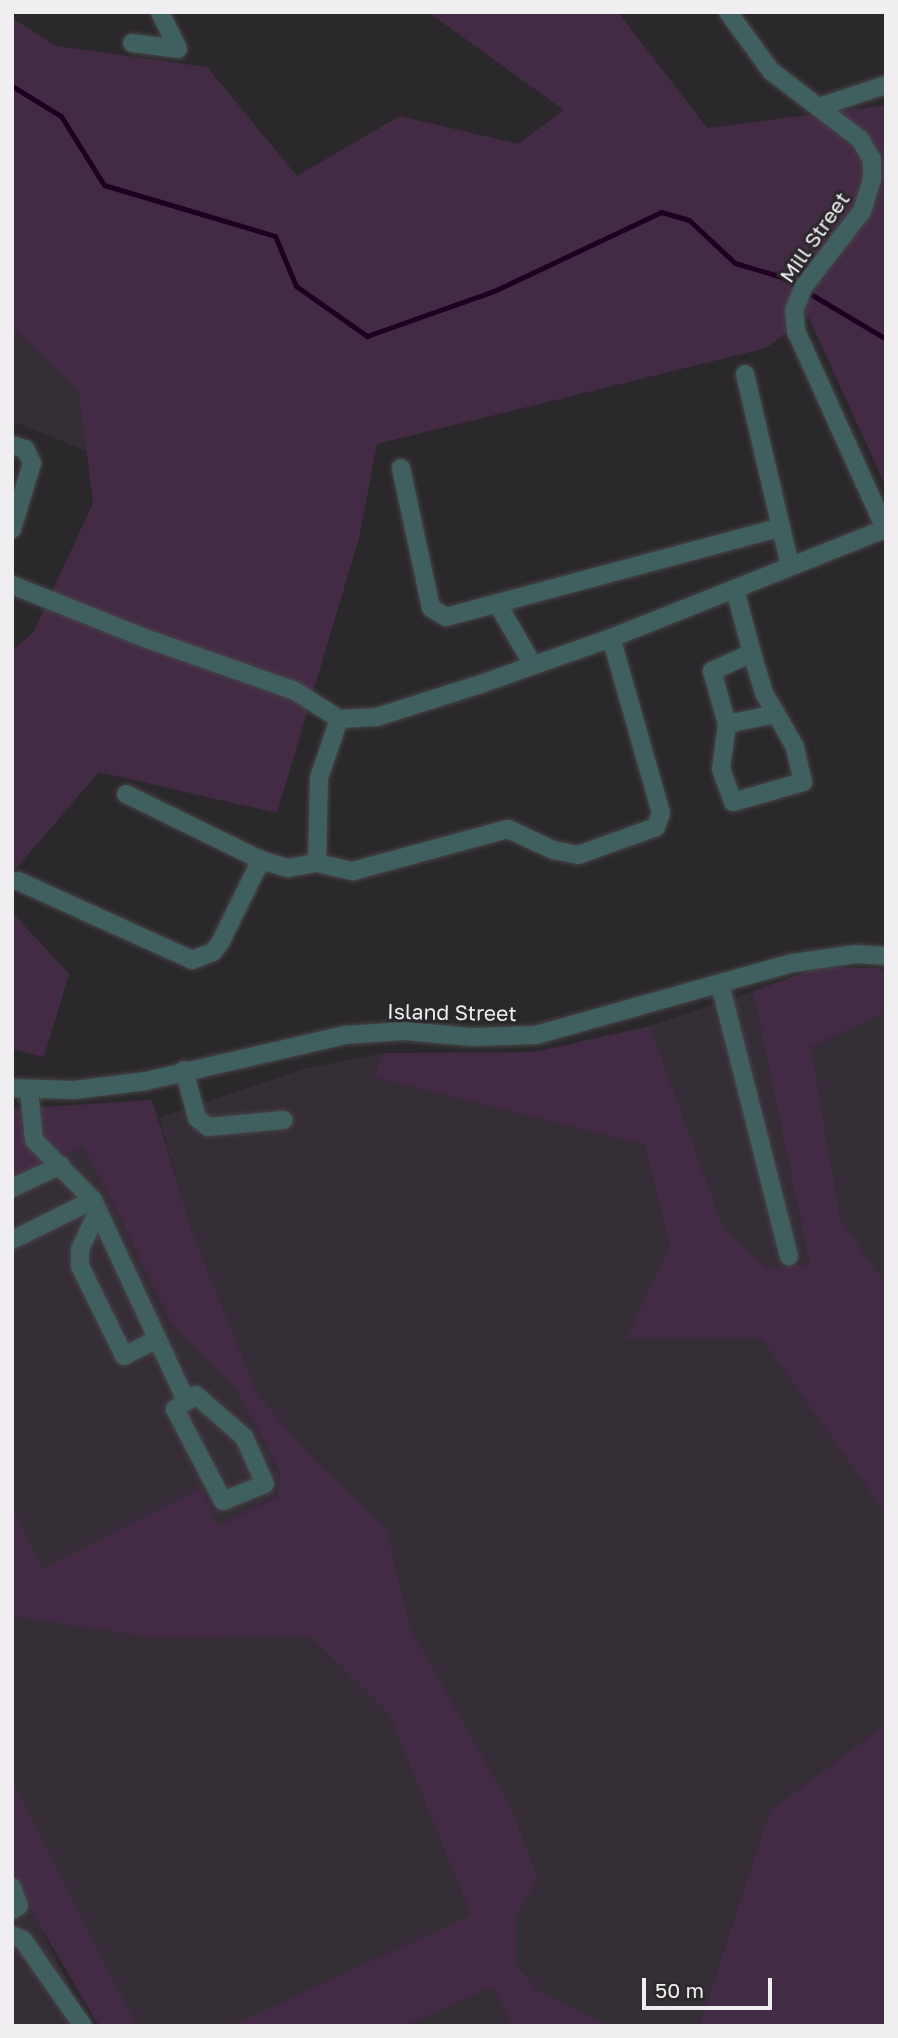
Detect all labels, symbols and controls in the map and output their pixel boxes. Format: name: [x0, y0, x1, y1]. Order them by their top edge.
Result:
street label: Mill Street: [774, 187, 854, 287]
street label: Island Street: [387, 998, 517, 1026]
scale bar: [646, 1965, 776, 2009]
text: 50 m: [655, 1977, 704, 2003]

